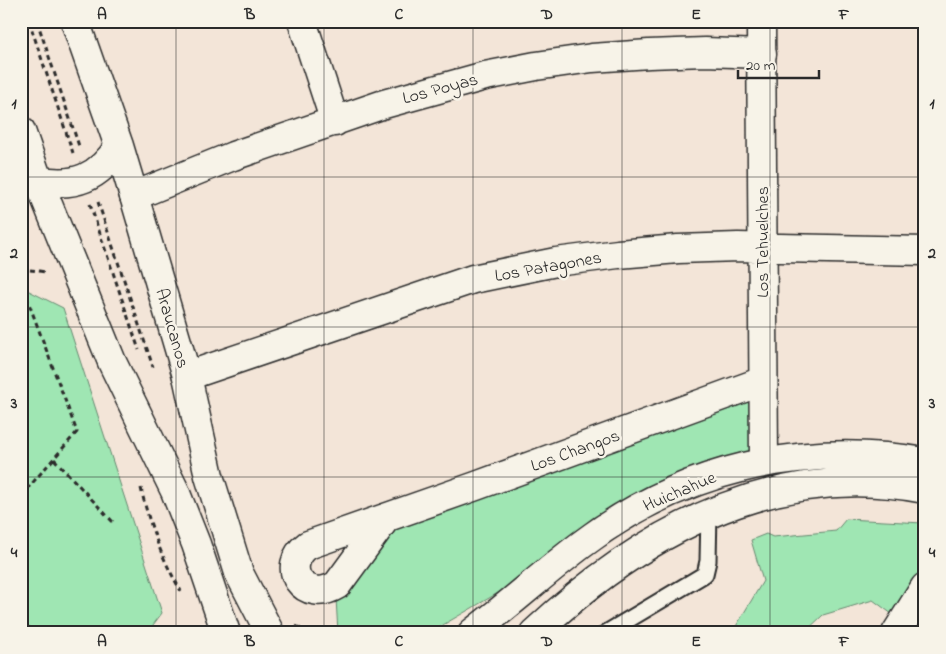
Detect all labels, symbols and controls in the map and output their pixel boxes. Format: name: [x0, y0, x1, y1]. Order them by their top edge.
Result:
text: A: [97, 3, 107, 27]
text: B: [244, 3, 256, 27]
text: C: [395, 3, 404, 27]
text: D: [540, 3, 553, 27]
text: E: [691, 3, 701, 27]
text: F: [838, 3, 850, 27]
scale bar: [738, 48, 820, 80]
text: 20 m: [746, 55, 776, 77]
street label: Los Poyas: [400, 67, 481, 112]
text: 1: [11, 92, 17, 116]
text: 1: [929, 92, 935, 116]
street label: Los Tehuelches: [751, 186, 777, 298]
text: 2: [9, 242, 18, 266]
text: 2: [927, 242, 936, 266]
street label: Los Patagones: [493, 246, 604, 291]
street label: Araucanos: [147, 286, 195, 371]
text: 3: [10, 392, 18, 416]
text: 3: [928, 392, 936, 416]
street label: Los Changos: [527, 424, 624, 481]
street label: Huichahue: [639, 465, 721, 520]
text: 4: [10, 541, 18, 565]
text: 4: [928, 541, 936, 565]
text: A: [97, 630, 107, 654]
text: B: [244, 630, 256, 654]
text: C: [395, 630, 404, 654]
text: D: [540, 630, 553, 654]
text: E: [691, 630, 701, 654]
text: F: [838, 630, 850, 654]

